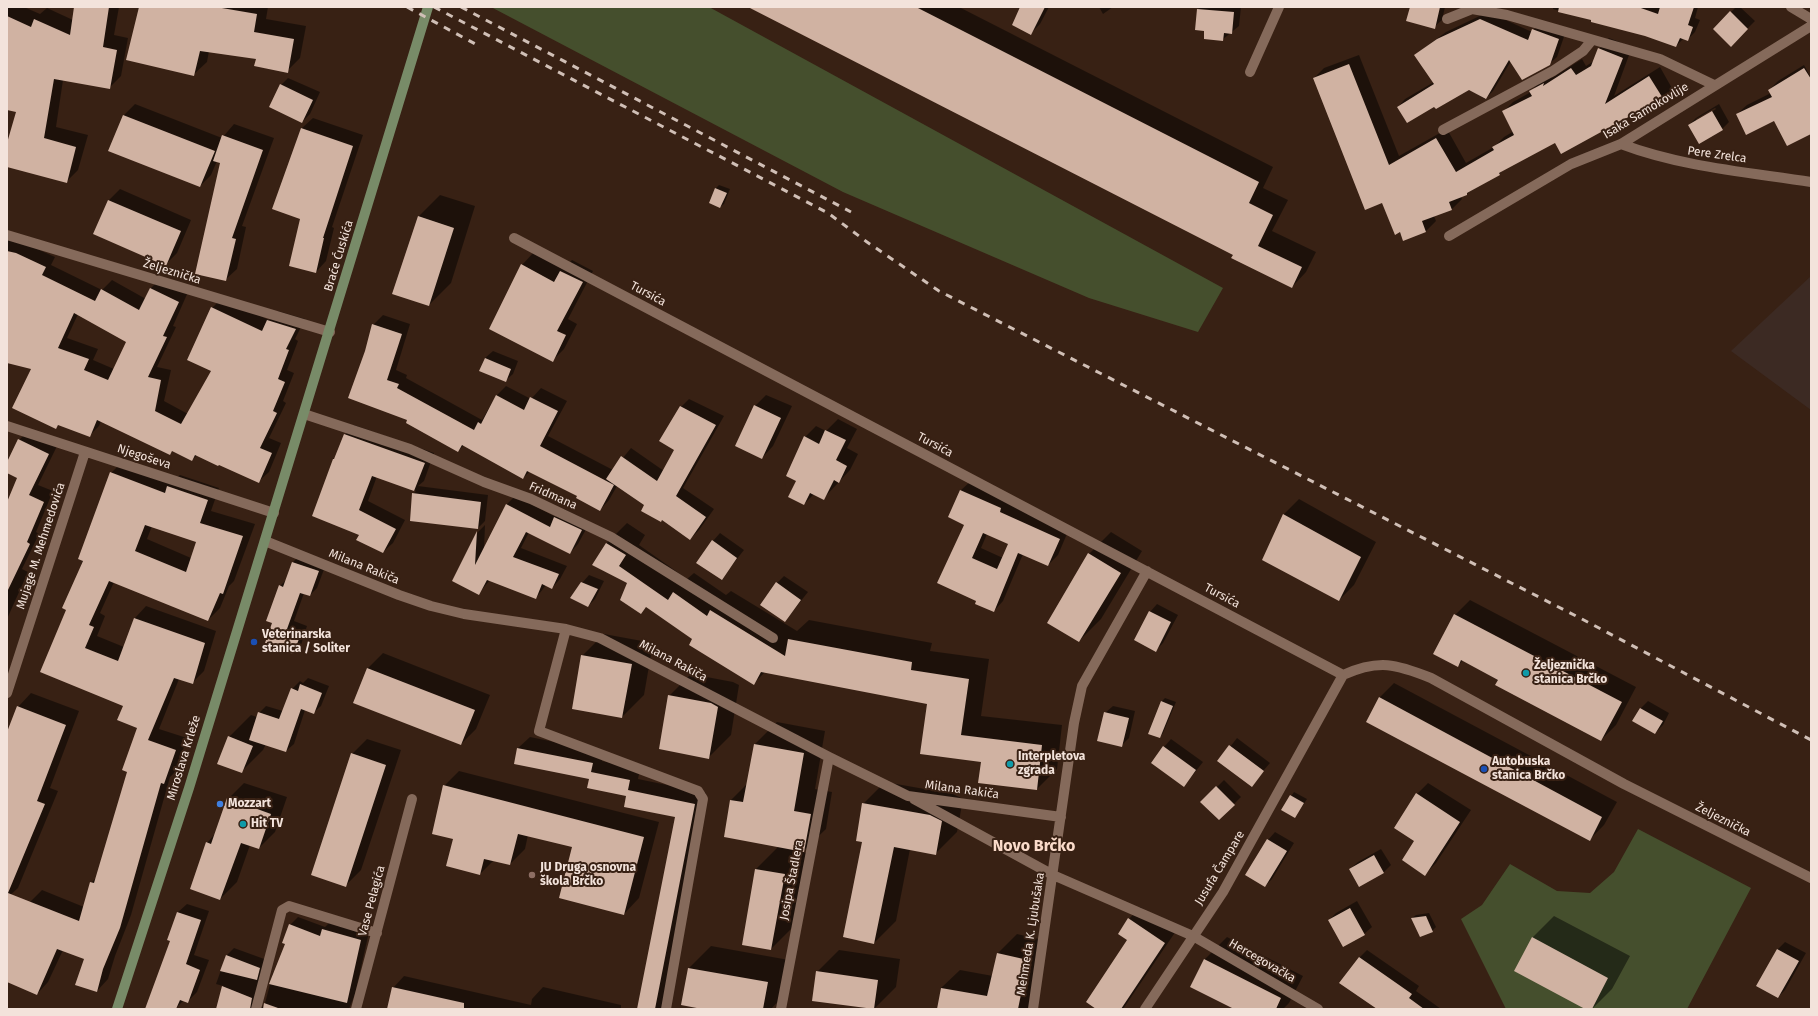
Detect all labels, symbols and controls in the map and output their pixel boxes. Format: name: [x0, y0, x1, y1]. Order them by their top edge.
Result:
street label: Isaka Samokovlije: [1601, 80, 1691, 142]
street label: Pere Zrelca: [1686, 144, 1748, 166]
street label: Braće Ćuskića: [321, 218, 357, 294]
street label: Željeznička: [141, 256, 203, 288]
street label: Tursića: [628, 279, 668, 309]
street label: Tursića: [915, 430, 955, 460]
street label: Njegoševa: [115, 442, 173, 472]
street label: Fridmana: [527, 479, 579, 513]
street label: Mujage M. Mehmedovića: [14, 481, 68, 611]
street label: Milana Rakiča: [327, 546, 401, 588]
street label: Tursića: [1202, 581, 1242, 611]
place label: Veterinarska stanica / Soliter: [262, 628, 350, 656]
marker: Veterinarska stanica / Soliter: [249, 637, 259, 647]
street label: Milana Rakiča: [637, 637, 709, 685]
place label: Željeznička stanica Brčko: [1534, 659, 1607, 687]
marker: Željeznička stanica Brčko: [1521, 668, 1531, 678]
street label: Miroslava Krleže: [164, 714, 204, 802]
place label: Interpletova zgrada: [1018, 750, 1085, 778]
place label: Autobuska stanica Brčko: [1492, 755, 1565, 783]
marker: Interpletova zgrada: [1005, 759, 1015, 769]
marker: Autobuska stanica Brčko: [1479, 764, 1489, 774]
street label: Milana Rakiča: [924, 778, 1000, 802]
place label: Mozzart: [228, 797, 271, 811]
marker: Mozzart: [215, 799, 225, 809]
street label: Željeznička: [1693, 800, 1753, 840]
place label: Hit TV: [251, 817, 283, 831]
marker: Hit TV: [238, 819, 248, 829]
street label: Jusufa Čampare: [1192, 828, 1248, 908]
district label: Novo Brčko: [993, 837, 1075, 857]
street label: Josipa Štadlera: [777, 839, 807, 921]
place label: JU Druga osnovna škola Brčko: [540, 861, 636, 889]
street label: Vase Pelagića: [356, 864, 388, 938]
marker: JU Druga osnovna škola Brčko: [527, 870, 537, 880]
street label: Mehmeda K. Ljubušaka: [1014, 871, 1048, 997]
street label: Hercegovačka: [1226, 936, 1298, 986]

